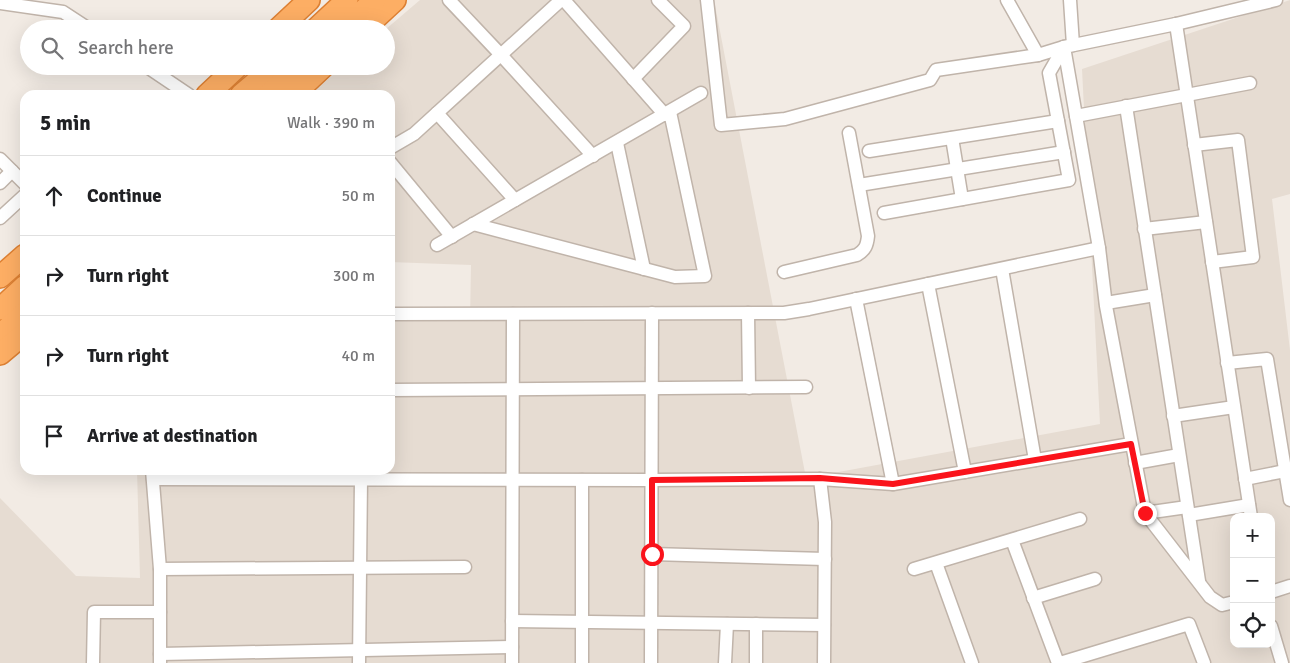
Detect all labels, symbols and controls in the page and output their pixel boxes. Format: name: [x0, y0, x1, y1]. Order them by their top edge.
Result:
search box: [20, 20, 395, 75]
icon: search: [38, 34, 66, 62]
text: Search here: [78, 36, 174, 60]
text: 5 min: [40, 110, 91, 136]
text: Walk · 390 m: [287, 113, 375, 133]
icon: ahead: [40, 182, 68, 210]
text: Continue: [87, 184, 162, 208]
text: 50 m: [341, 186, 375, 206]
icon: right: [40, 262, 68, 290]
text: Turn right: [87, 264, 169, 288]
text: 300 m: [333, 266, 375, 286]
icon: right: [40, 342, 68, 370]
text: Turn right: [87, 344, 169, 368]
text: 40 m: [341, 346, 375, 366]
icon: arrive: [40, 422, 68, 450]
text: Arrive at destination: [87, 424, 258, 448]
route end: [1134, 502, 1157, 525]
map controls: [1230, 513, 1275, 648]
button: +: [1230, 513, 1275, 558]
route start: [641, 543, 664, 566]
button: −: [1230, 558, 1275, 603]
button: locate: [1230, 603, 1275, 648]

